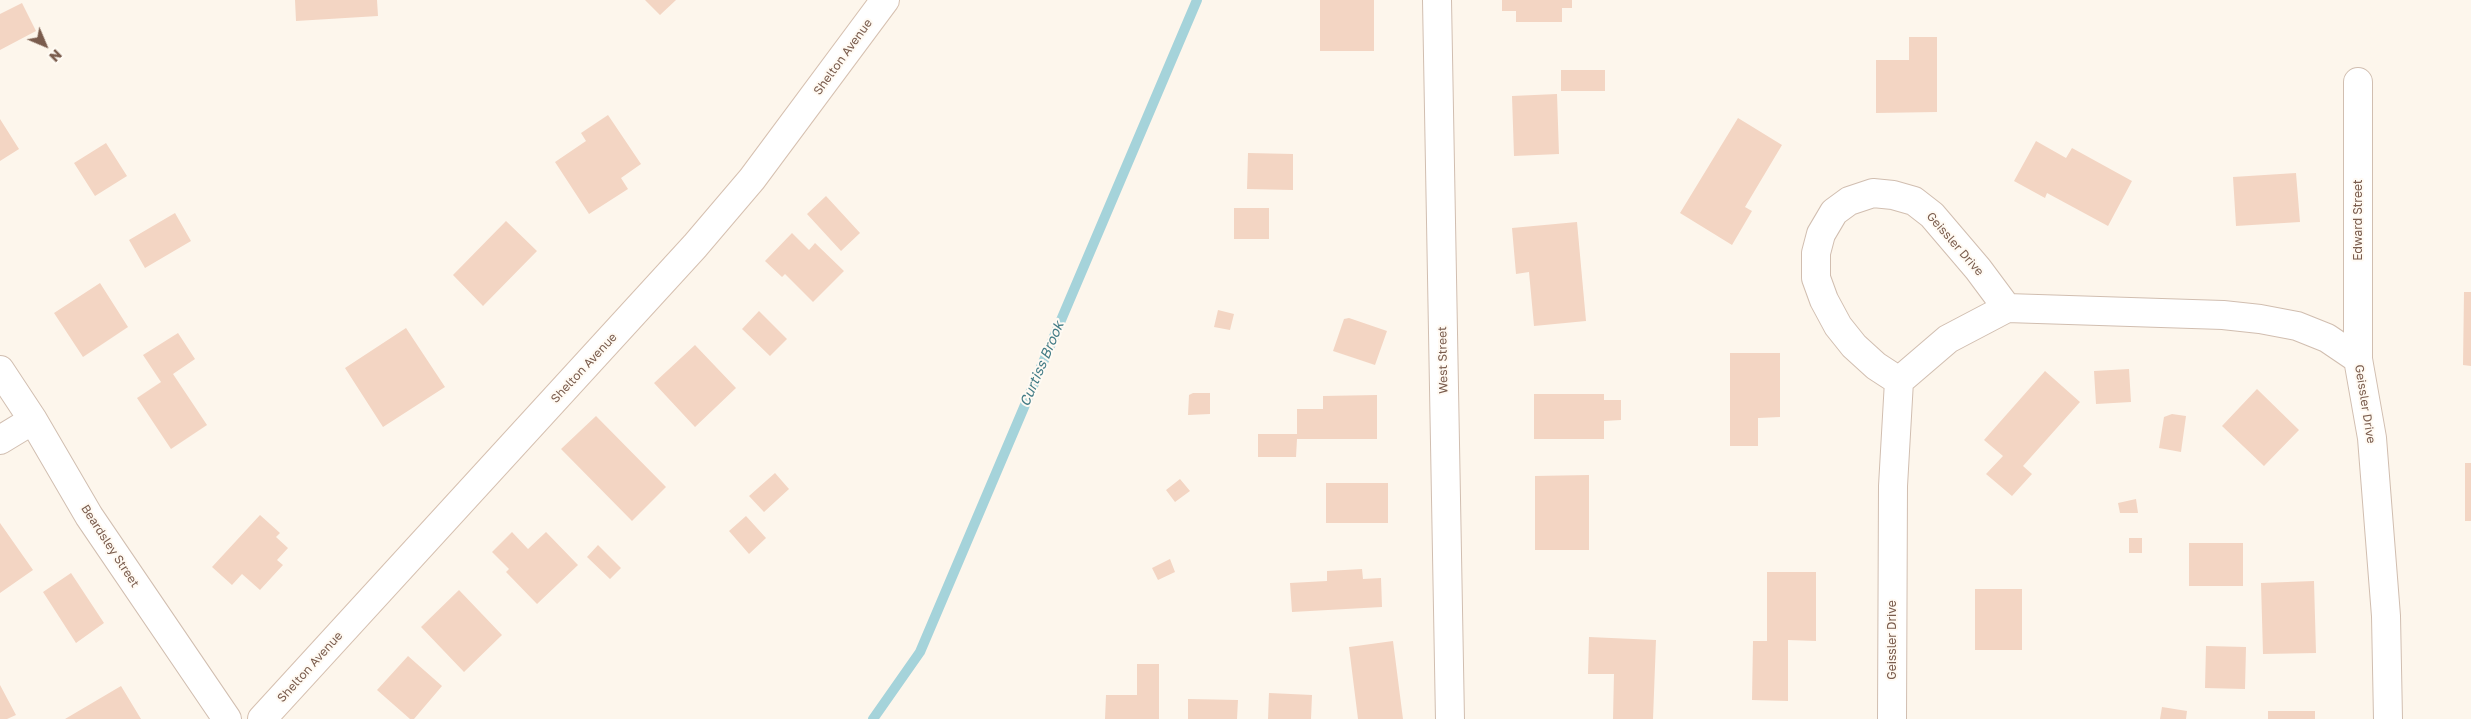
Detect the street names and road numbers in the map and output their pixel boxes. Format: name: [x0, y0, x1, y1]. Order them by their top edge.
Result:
street label: Shelton Avenue: [811, 16, 875, 98]
street label: Edward Street: [2351, 179, 2365, 261]
street label: Geissler Drive: [1924, 209, 1986, 279]
street label: West Street: [1435, 326, 1451, 394]
street label: Shelton Avenue: [548, 330, 620, 406]
street label: Geissler Drive: [2352, 364, 2378, 444]
street label: Beardsley Street: [78, 502, 142, 590]
street label: Geissler Drive: [1885, 600, 1899, 680]
street label: Shelton Avenue: [274, 629, 346, 705]

